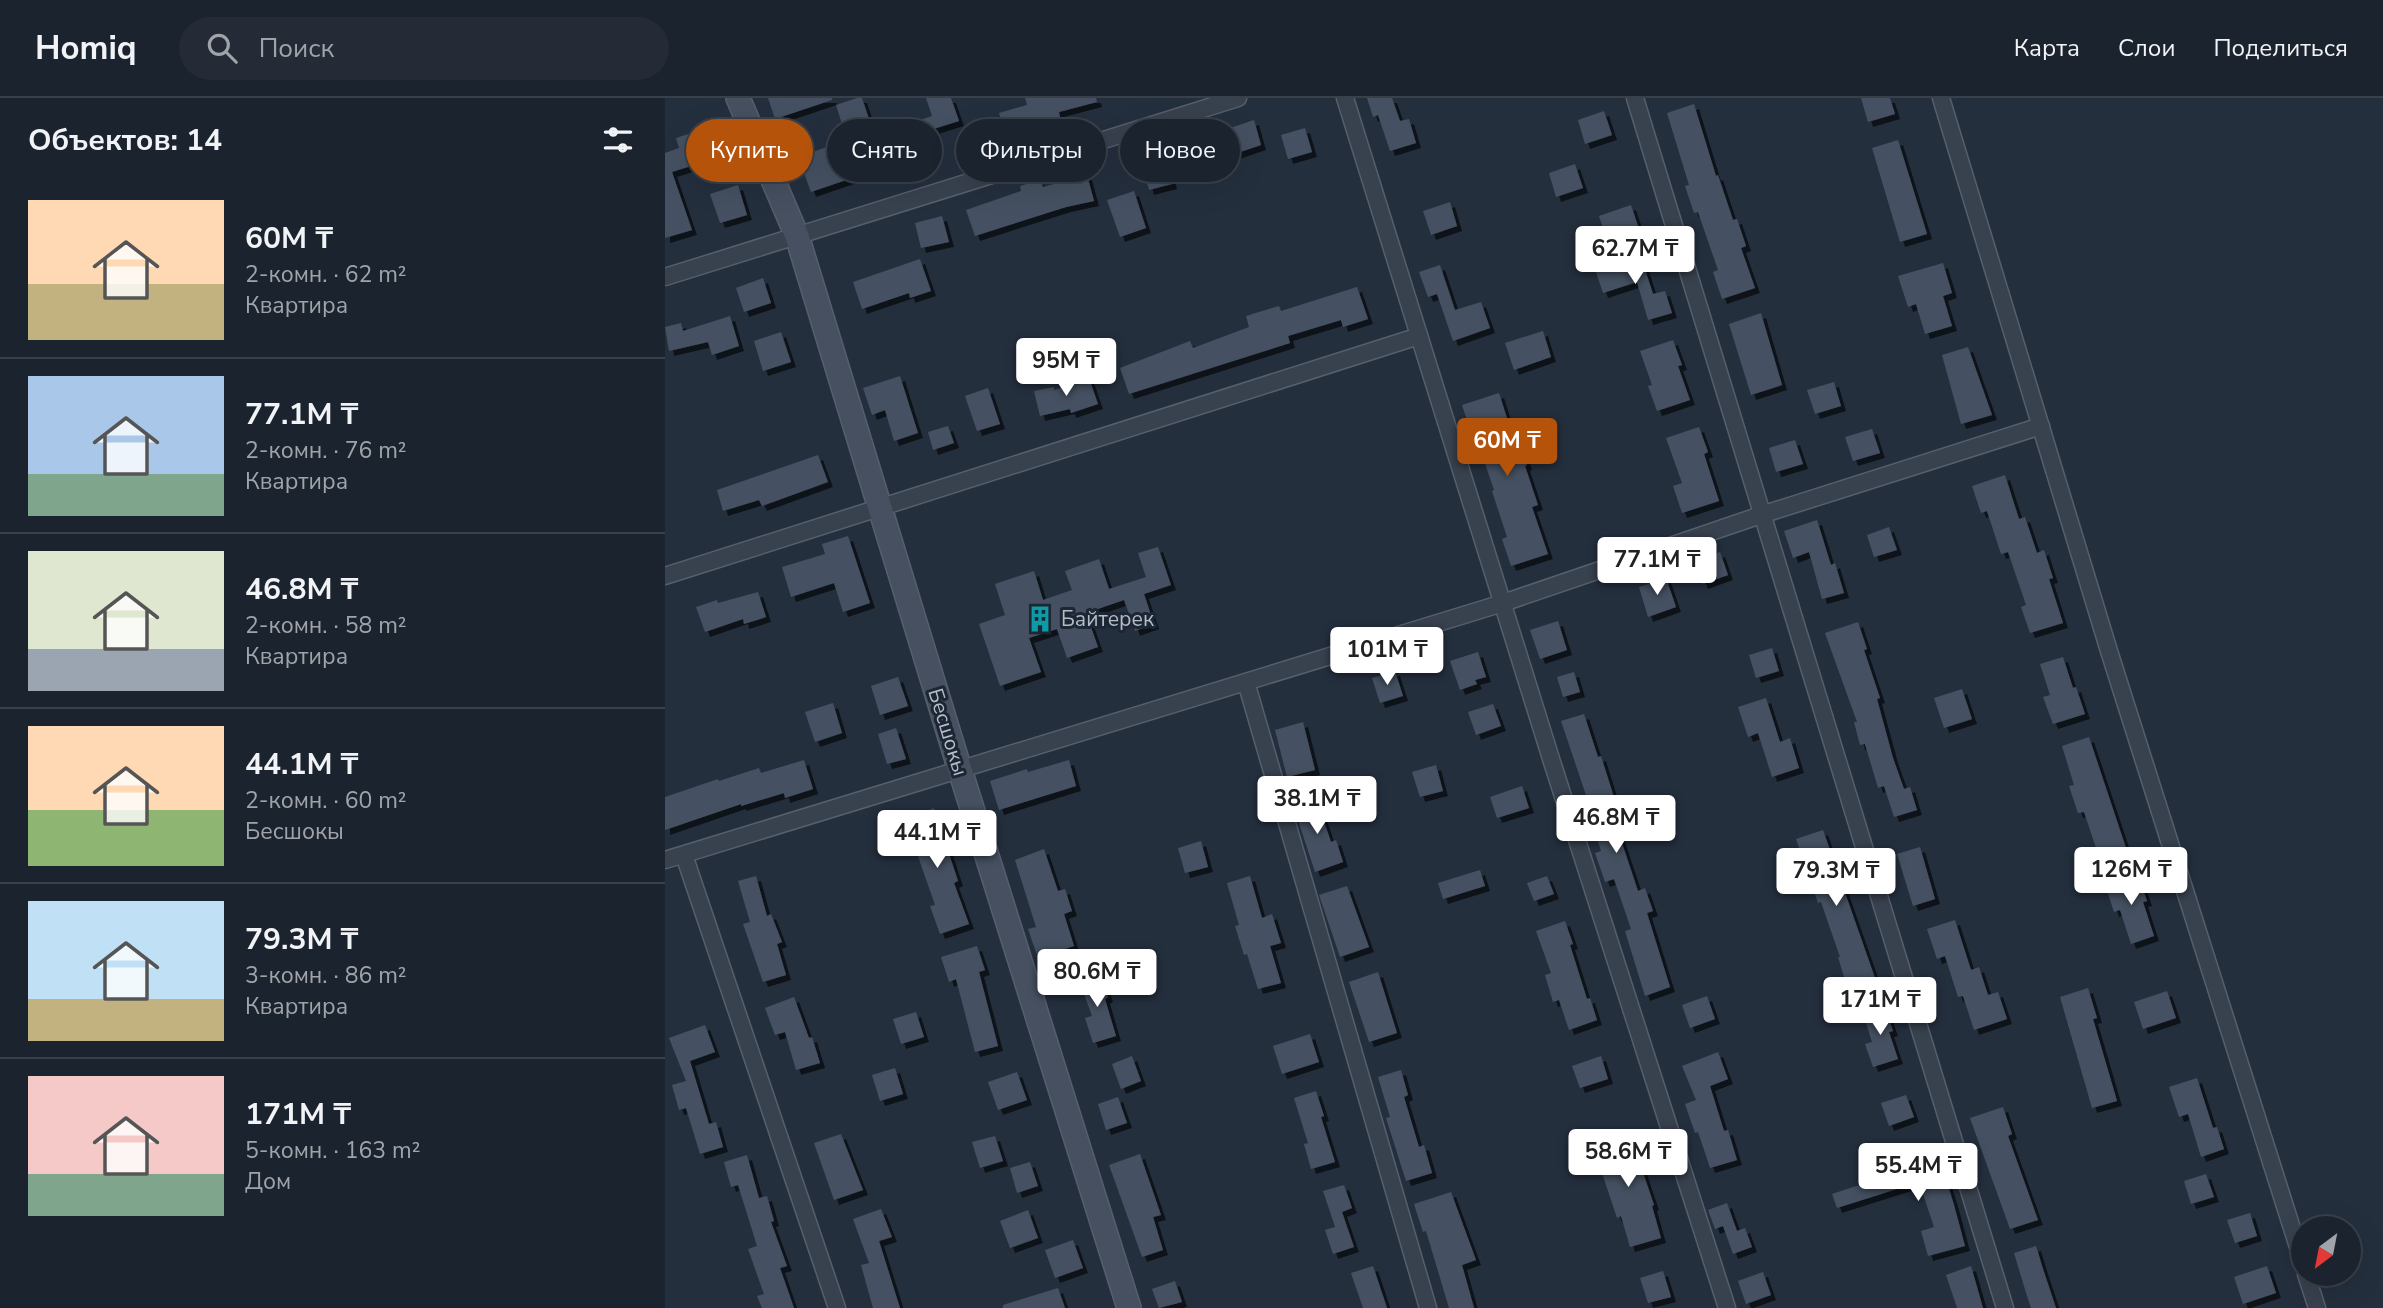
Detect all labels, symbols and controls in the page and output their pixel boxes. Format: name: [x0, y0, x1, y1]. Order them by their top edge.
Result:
search box: [179, 17, 669, 80]
text: Homiq: [35, 26, 137, 71]
icon: search: [203, 29, 241, 67]
text: Поиск: [259, 31, 334, 66]
text: Карта: [2014, 32, 2080, 64]
text: Слои: [2118, 32, 2175, 64]
text: Поделиться: [2213, 32, 2348, 64]
chip: Купить: [686, 119, 813, 182]
chip: Снять: [827, 119, 942, 182]
chip: Фильтры: [956, 119, 1106, 182]
chip: Новое: [1120, 119, 1240, 182]
text: Объектов: 14: [28, 120, 222, 161]
icon: filters: [599, 121, 637, 159]
text: 60M ₸: [245, 218, 333, 259]
pin: 62.7M ₸: [1570, 226, 1700, 286]
icon: home: [84, 228, 168, 312]
text: 62.7M ₸: [1591, 233, 1679, 264]
text: 2-комн. · 62 m²: [245, 259, 407, 290]
text: Квартира: [245, 290, 348, 321]
pin: 95M ₸: [1017, 338, 1115, 398]
text: 95M ₸: [1032, 345, 1100, 376]
text: 77.1M ₸: [245, 394, 359, 435]
icon: home: [84, 404, 168, 488]
pin: 60M ₸: [1458, 418, 1556, 478]
text: 60M ₸: [1473, 425, 1541, 456]
text: 2-комн. · 76 m²: [245, 435, 407, 466]
text: Квартира: [245, 466, 348, 497]
pin: 77.1M ₸: [1592, 538, 1722, 597]
text: 77.1M ₸: [1613, 544, 1701, 575]
text: 46.8M ₸: [245, 569, 359, 610]
icon: home: [84, 579, 168, 663]
building icon: Байтерек: [1025, 604, 1055, 634]
place label: Байтерек: [1061, 605, 1155, 633]
text: 2-комн. · 58 m²: [245, 610, 407, 641]
pin: 101M ₸: [1330, 628, 1444, 687]
text: 101M ₸: [1346, 634, 1428, 665]
text: Квартира: [245, 641, 348, 672]
street label: Бесшокы: [921, 685, 975, 779]
text: 44.1M ₸: [245, 744, 359, 785]
icon: home: [84, 754, 168, 838]
pin: 38.1M ₸: [1252, 776, 1382, 836]
text: 38.1M ₸: [1273, 783, 1361, 814]
text: 2-комн. · 60 m²: [245, 785, 407, 816]
pin: 46.8M ₸: [1551, 796, 1681, 855]
text: 46.8M ₸: [1572, 802, 1660, 833]
pin: 44.1M ₸: [872, 810, 1002, 870]
text: Бесшокы: [245, 816, 344, 847]
text: 44.1M ₸: [893, 817, 981, 848]
pin: 79.3M ₸: [1771, 848, 1901, 908]
pin: 126M ₸: [2074, 848, 2188, 907]
text: 126M ₸: [2090, 854, 2172, 885]
text: 79.3M ₸: [1792, 855, 1880, 886]
text: 79.3M ₸: [245, 919, 359, 960]
icon: home: [84, 929, 168, 1013]
pin: 80.6M ₸: [1032, 950, 1162, 1009]
text: 80.6M ₸: [1053, 956, 1141, 987]
text: 3-комн. · 86 m²: [245, 960, 407, 991]
pin: 171M ₸: [1823, 978, 1937, 1037]
text: 171M ₸: [1839, 984, 1921, 1015]
text: Квартира: [245, 991, 348, 1022]
text: 171M ₸: [245, 1094, 351, 1135]
icon: home: [84, 1104, 168, 1188]
pin: 58.6M ₸: [1563, 1130, 1693, 1189]
text: 5-комн. · 163 m²: [245, 1135, 420, 1166]
text: 58.6M ₸: [1584, 1136, 1672, 1167]
pin: 55.4M ₸: [1853, 1144, 1983, 1203]
text: 55.4M ₸: [1874, 1150, 1962, 1181]
text: Дом: [245, 1166, 291, 1197]
north arrow: [2291, 1216, 2361, 1286]
map controls: [2291, 1216, 2361, 1286]

